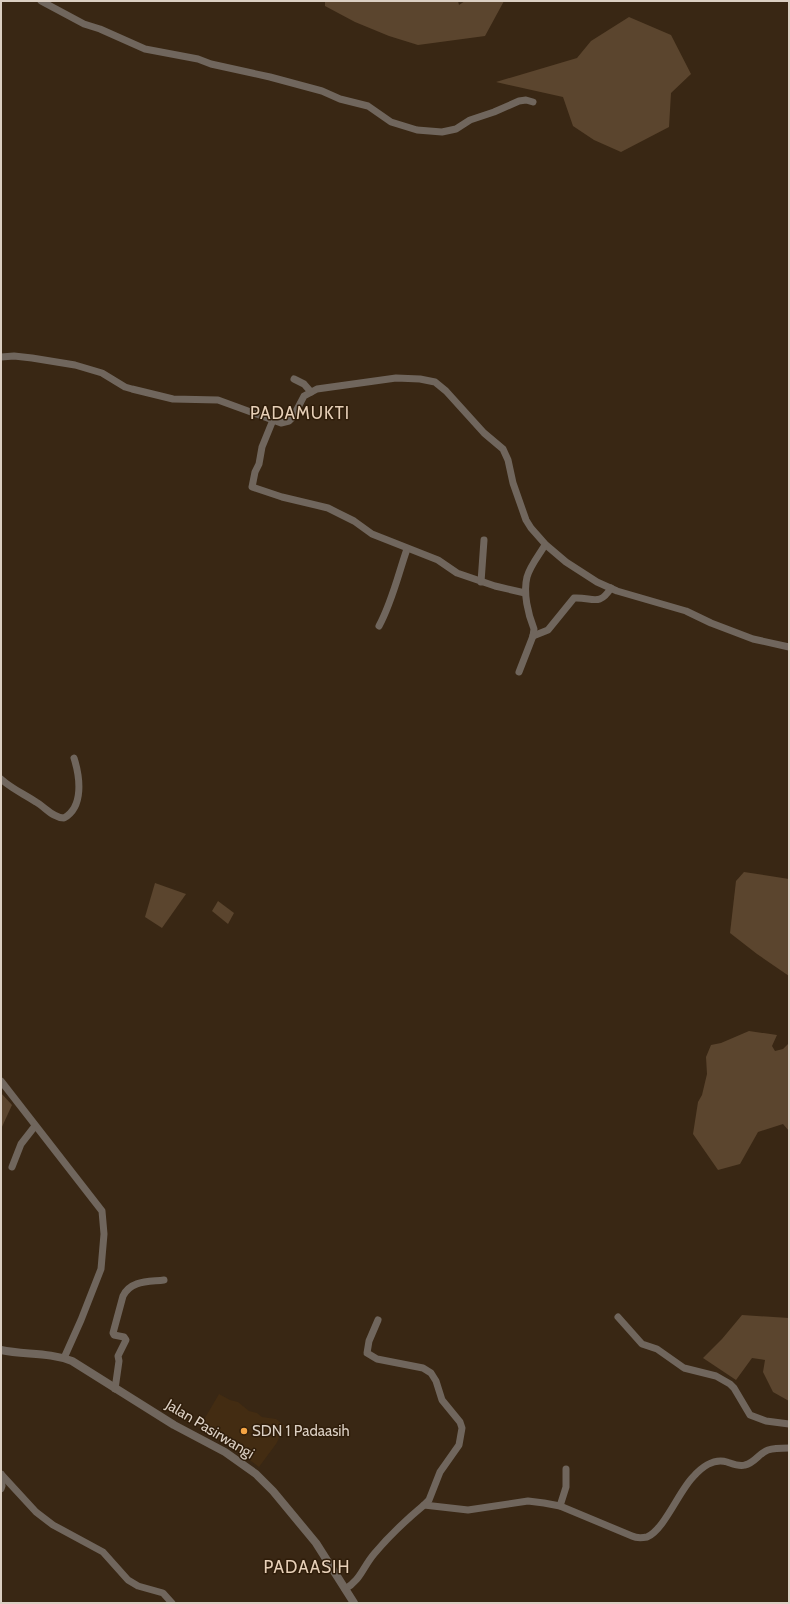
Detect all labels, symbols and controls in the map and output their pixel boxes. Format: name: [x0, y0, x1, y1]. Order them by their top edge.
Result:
district label: PADAMUKTI: [250, 403, 350, 423]
street label: Jalan Pasirwangi: [161, 1395, 258, 1463]
place label: SDN 1 Padaasih: [252, 1422, 350, 1440]
marker: SDN 1 Padaasih: [239, 1426, 249, 1436]
district label: PADAASIH: [264, 1557, 350, 1577]

